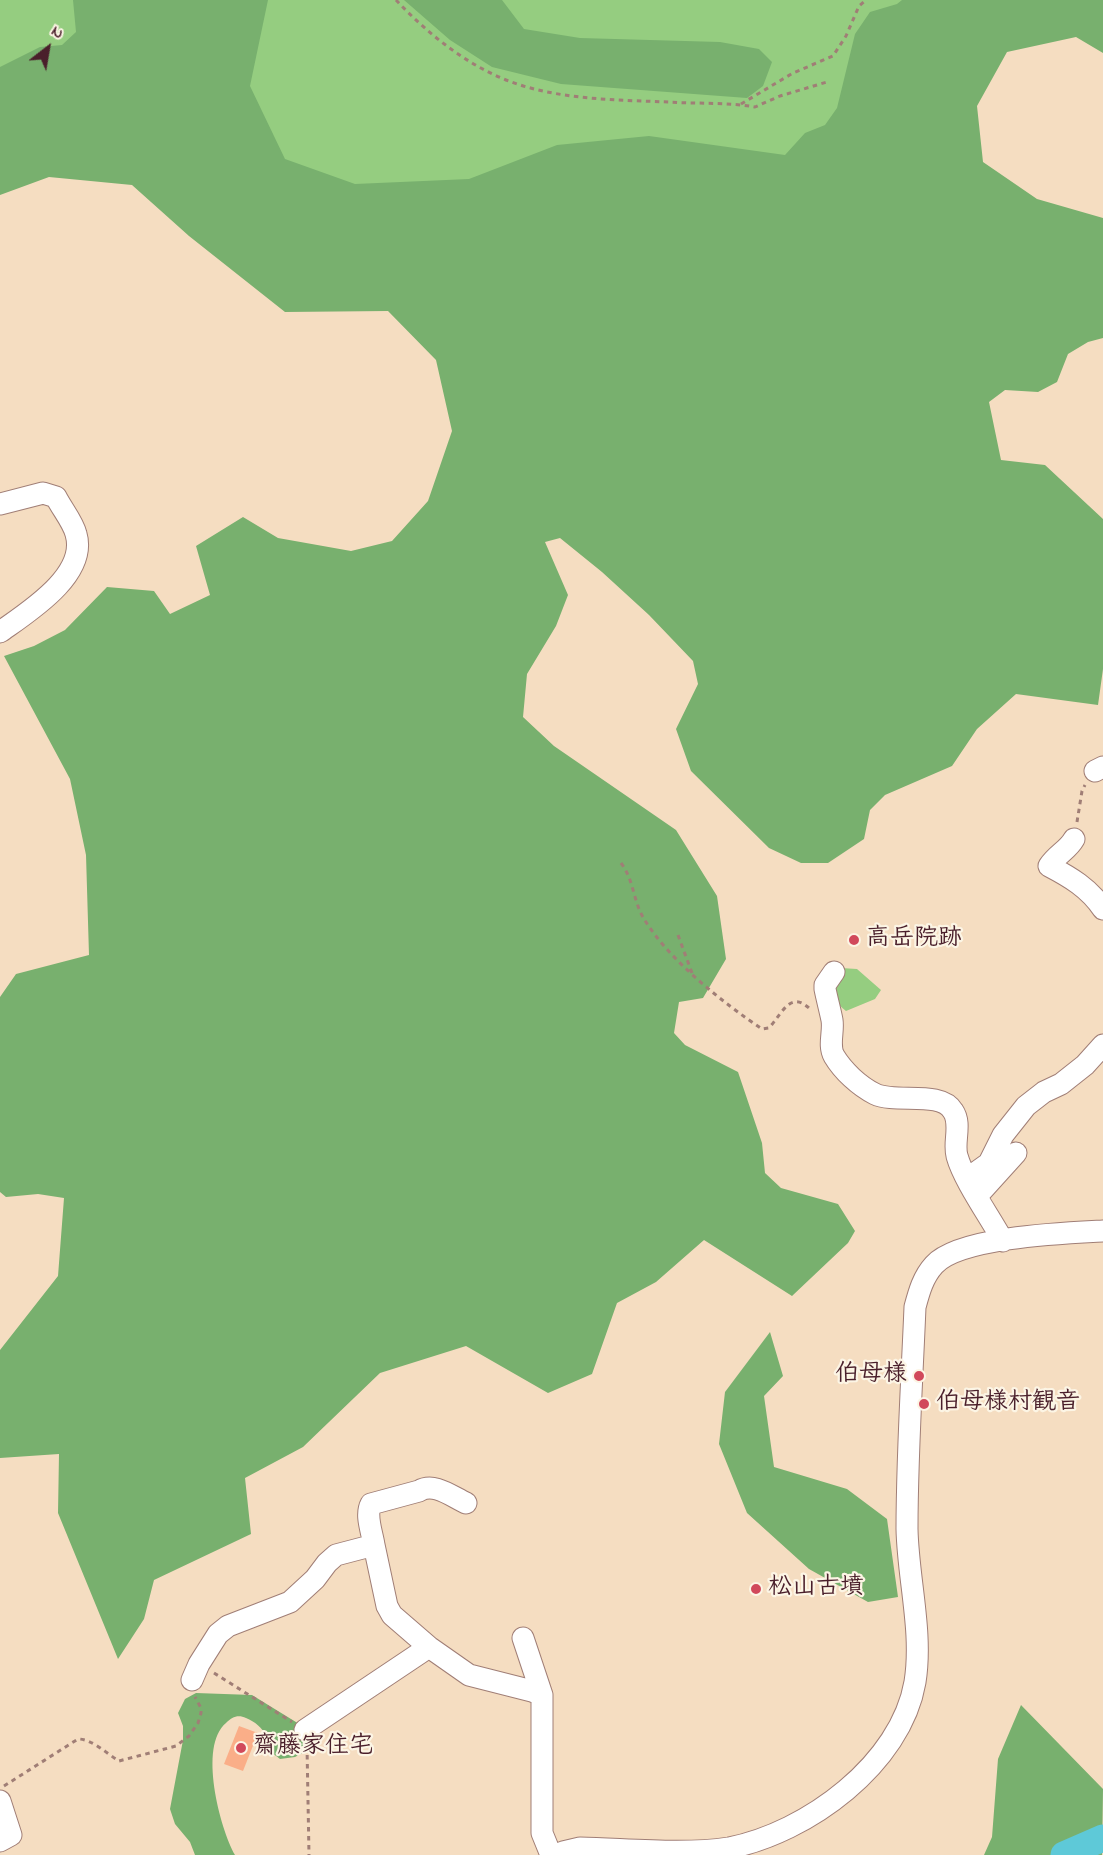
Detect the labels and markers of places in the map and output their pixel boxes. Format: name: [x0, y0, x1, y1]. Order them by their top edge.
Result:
place label: 高岳院跡: [866, 926, 962, 954]
marker: 高岳院跡: [847, 933, 861, 947]
place label: 伯母様: [835, 1362, 907, 1390]
marker: 伯母様: [912, 1369, 926, 1383]
place label: 伯母様村観音: [936, 1390, 1080, 1418]
marker: 伯母様村観音: [917, 1397, 931, 1411]
place label: 松山古墳: [768, 1575, 864, 1603]
marker: 松山古墳: [749, 1582, 763, 1596]
place label: 齋藤家住宅: [253, 1734, 373, 1762]
marker: 齋藤家住宅: [234, 1741, 248, 1755]

